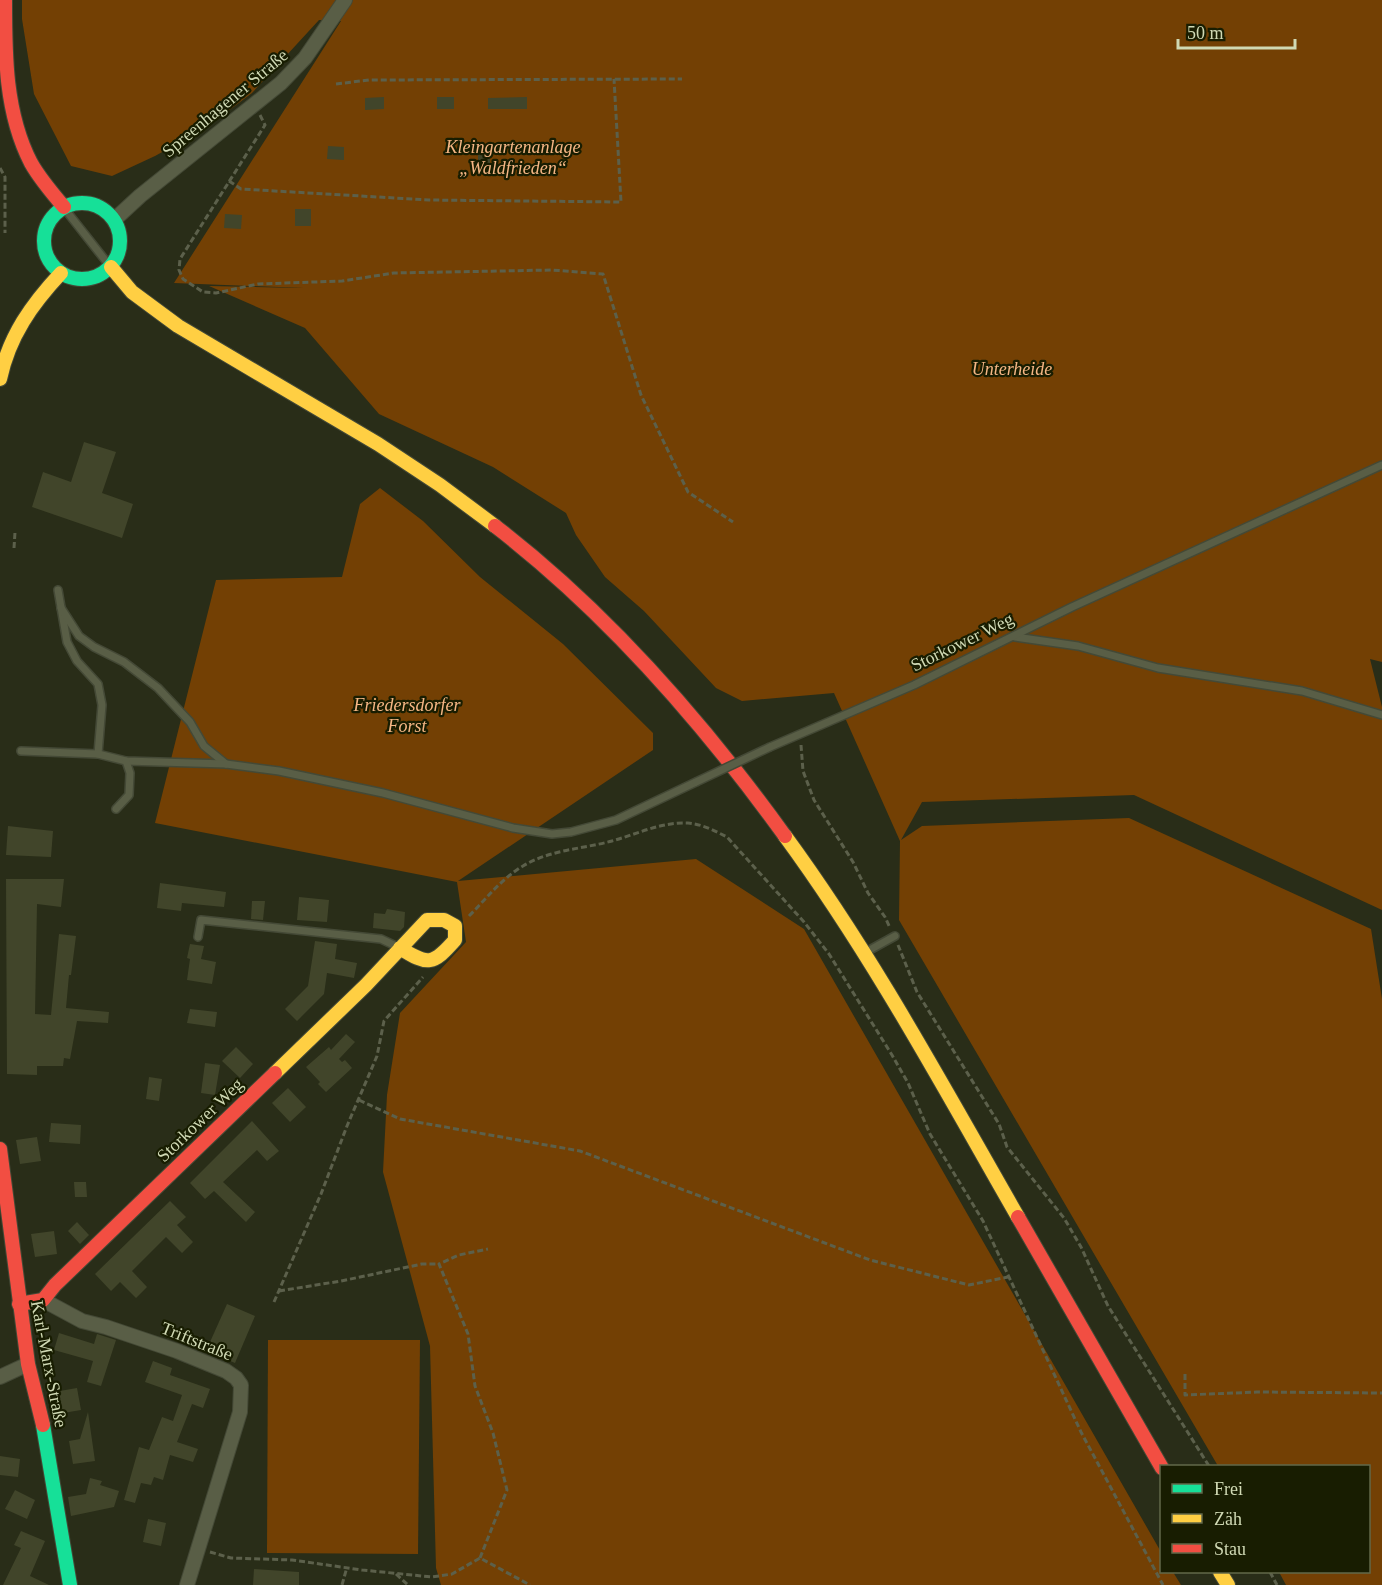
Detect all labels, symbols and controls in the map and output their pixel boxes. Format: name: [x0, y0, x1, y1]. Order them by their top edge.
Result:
scale bar: [1178, 12, 1295, 50]
text: 50 m: [1187, 23, 1224, 43]
street label: Spreenhagener Straße: [158, 45, 292, 161]
park label: Kleingartenanlage „Waldfrieden“: [445, 137, 581, 178]
park label: Unterheide: [972, 359, 1052, 379]
street label: Storkower Weg: [907, 609, 1017, 675]
park label: Friedersdorfer Forst: [353, 695, 461, 736]
street label: Storkower Weg: [153, 1074, 247, 1166]
street label: Karl-Marx-Straße: [27, 1299, 71, 1429]
street label: Triftstraße: [158, 1318, 236, 1364]
legend: [1160, 1465, 1370, 1573]
text: Frei: [1214, 1479, 1243, 1499]
text: Zäh: [1214, 1509, 1242, 1529]
text: Stau: [1214, 1539, 1246, 1559]

